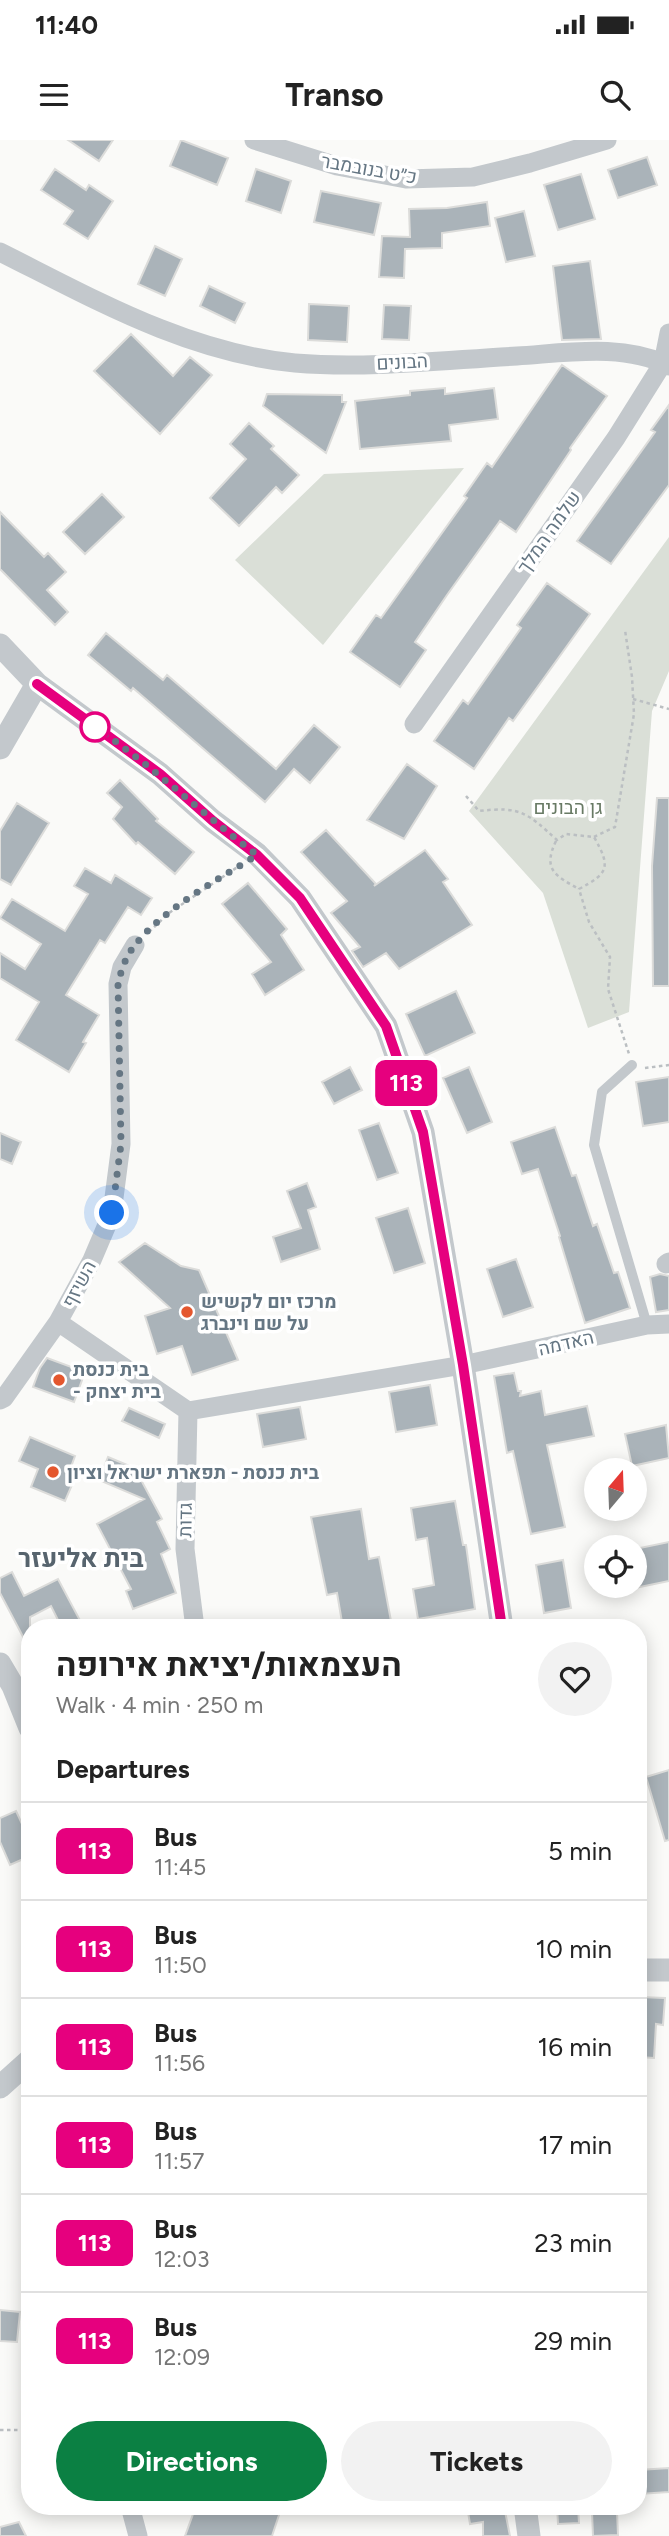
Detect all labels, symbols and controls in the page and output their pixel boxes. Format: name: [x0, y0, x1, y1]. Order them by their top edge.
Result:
text: 11:40: [35, 9, 98, 41]
icon: menu: [35, 76, 73, 114]
text: Transo: [285, 76, 384, 114]
icon: search: [596, 76, 634, 114]
street label: כ״ט בנובמבר: [319, 149, 419, 189]
street label: הבונים: [376, 349, 428, 375]
street label: שלמה המלך: [512, 486, 586, 578]
unlabelled marker: [80, 712, 110, 742]
park label: גן הבונים: [534, 796, 602, 819]
line badge: 113: [366, 1060, 446, 1106]
text: 113: [389, 1068, 423, 1097]
your location: [94, 1195, 129, 1230]
street label: השיזף: [57, 1257, 101, 1311]
place label: מרכז יום לקשיש על שם וינברג: [201, 1290, 337, 1335]
marker: מרכז יום לקשיש על שם וינברג: [179, 1304, 195, 1320]
street label: האדמה: [536, 1325, 596, 1361]
place label: בית כנסת - בית יצחק: [73, 1358, 161, 1403]
marker: בית כנסת - בית יצחק: [51, 1372, 67, 1388]
north arrow: [584, 1458, 648, 1521]
map controls: [584, 1458, 647, 1598]
place label: בית כנסת - תפארת ישראל וציון: [67, 1461, 320, 1484]
marker: בית כנסת - תפארת ישראל וציון: [45, 1464, 61, 1480]
street label: גדות: [173, 1502, 197, 1538]
button: locate: [584, 1535, 647, 1598]
district label: בית אליעזר: [18, 1542, 144, 1574]
button: heart: [538, 1642, 612, 1716]
text: העצמאות/יציאת אירופה: [56, 1645, 402, 1684]
text: Walk · 4 min · 250 m: [56, 1691, 263, 1719]
text: Departures: [56, 1753, 190, 1785]
text: Bus: [154, 1821, 197, 1853]
text: 5 min: [548, 1835, 612, 1867]
text: 113: [78, 1836, 111, 1865]
text: 11:45: [154, 1853, 206, 1881]
text: Bus: [154, 1919, 197, 1951]
text: 10 min: [536, 1933, 612, 1965]
text: 113: [78, 1934, 111, 1963]
text: 11:50: [154, 1951, 207, 1979]
text: Bus: [154, 2017, 197, 2049]
text: 16 min: [537, 2031, 612, 2063]
text: 113: [78, 2032, 111, 2061]
text: 11:56: [154, 2049, 205, 2077]
text: Bus: [154, 2115, 197, 2147]
text: 17 min: [538, 2129, 612, 2161]
text: 113: [78, 2130, 111, 2159]
text: 11:57: [154, 2147, 204, 2175]
text: Bus: [154, 2213, 197, 2245]
text: 23 min: [534, 2227, 612, 2259]
text: 113: [78, 2228, 111, 2257]
text: 12:03: [154, 2245, 209, 2273]
text: Bus: [154, 2311, 197, 2343]
text: 29 min: [534, 2325, 612, 2357]
text: 113: [78, 2326, 111, 2355]
text: 12:09: [154, 2343, 210, 2371]
button: Directions: [56, 2421, 327, 2501]
button: Tickets: [341, 2421, 612, 2501]

